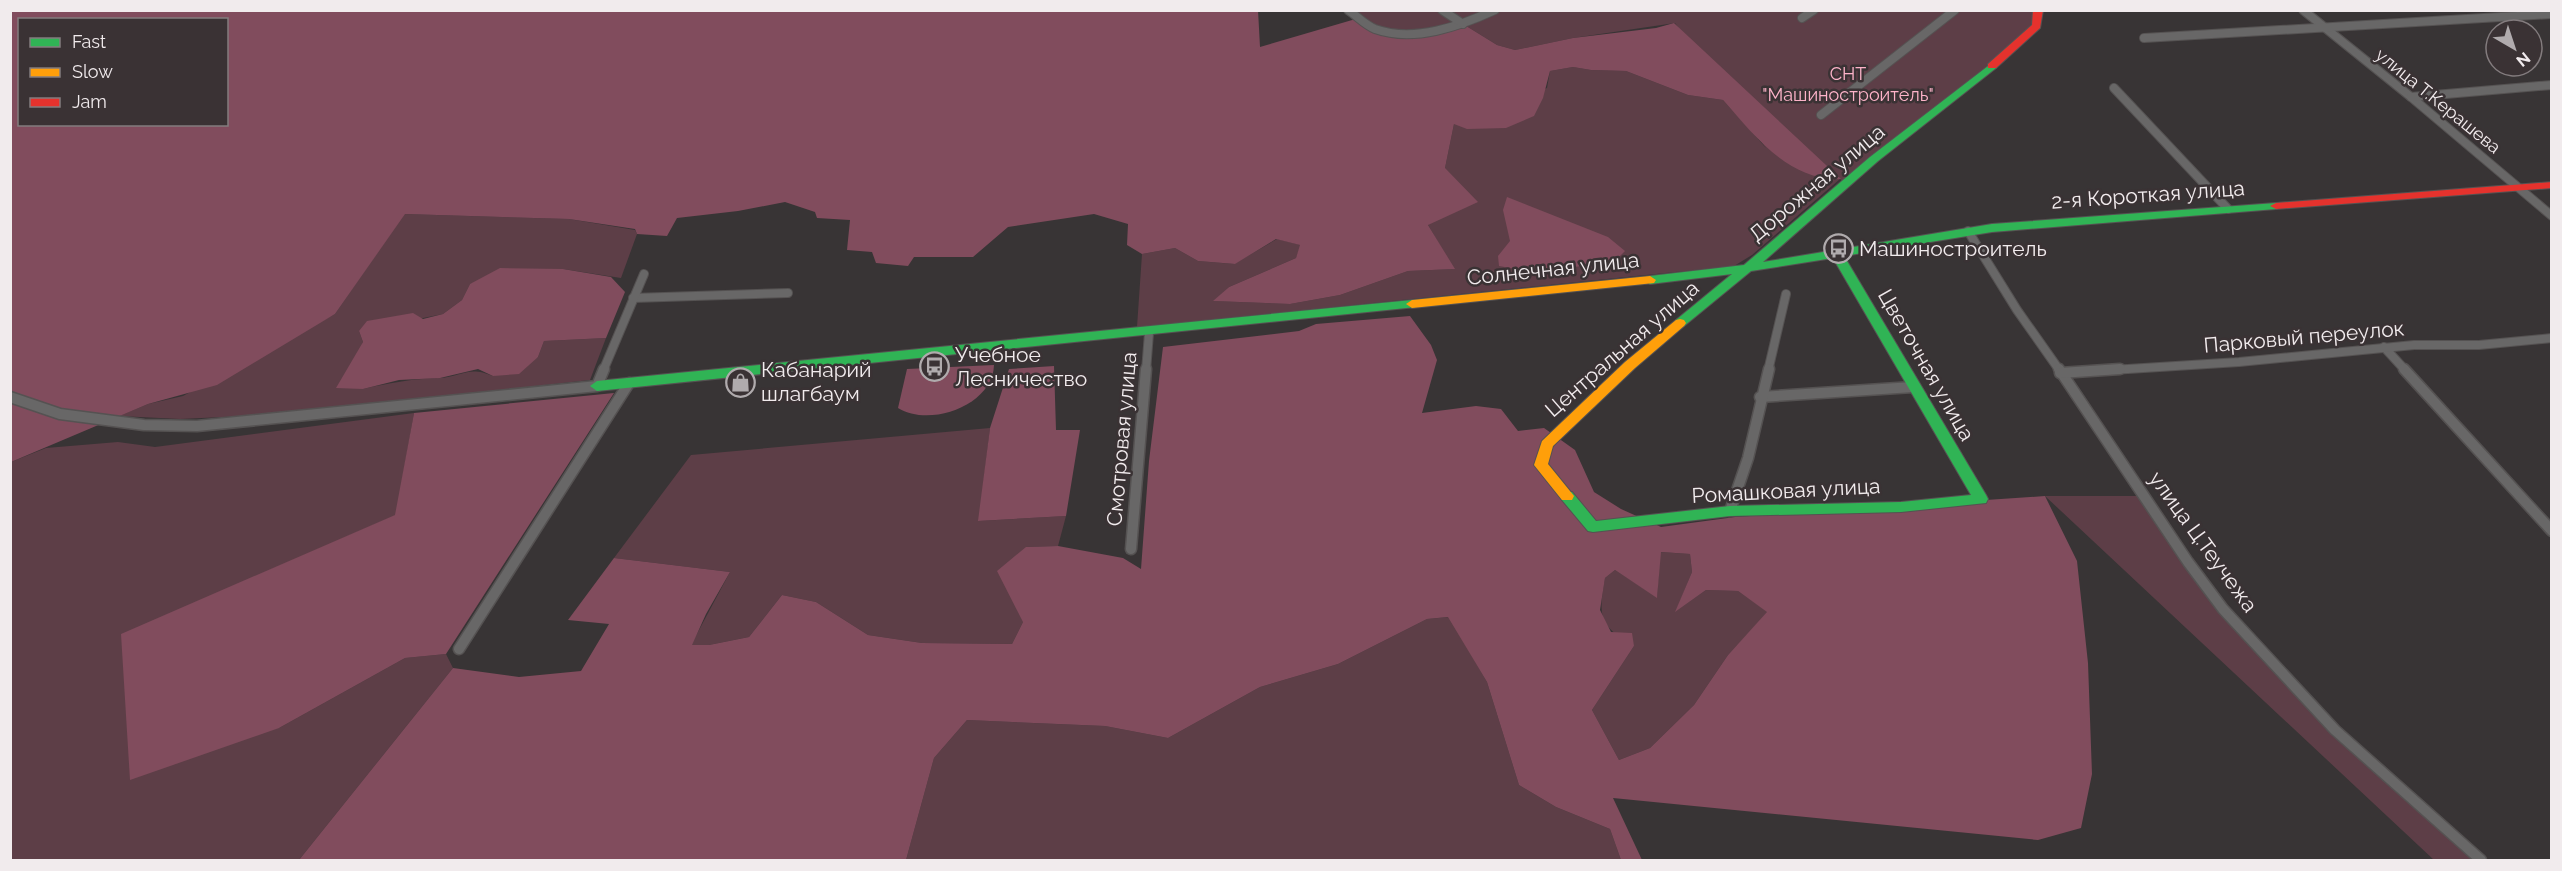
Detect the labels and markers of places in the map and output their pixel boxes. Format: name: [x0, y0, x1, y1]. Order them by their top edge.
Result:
bus stop icon: Машиностроитель: [1822, 233, 1854, 265]
place label: Машиностроитель: [1859, 236, 2047, 261]
place label: Учебное Лесничество: [955, 342, 1087, 391]
bus stop icon: Учебное Лесничество: [918, 351, 950, 383]
place label: Кабанарий шлагбаум: [761, 357, 872, 406]
shop icon: Кабанарий шлагбаум: [724, 366, 756, 398]

